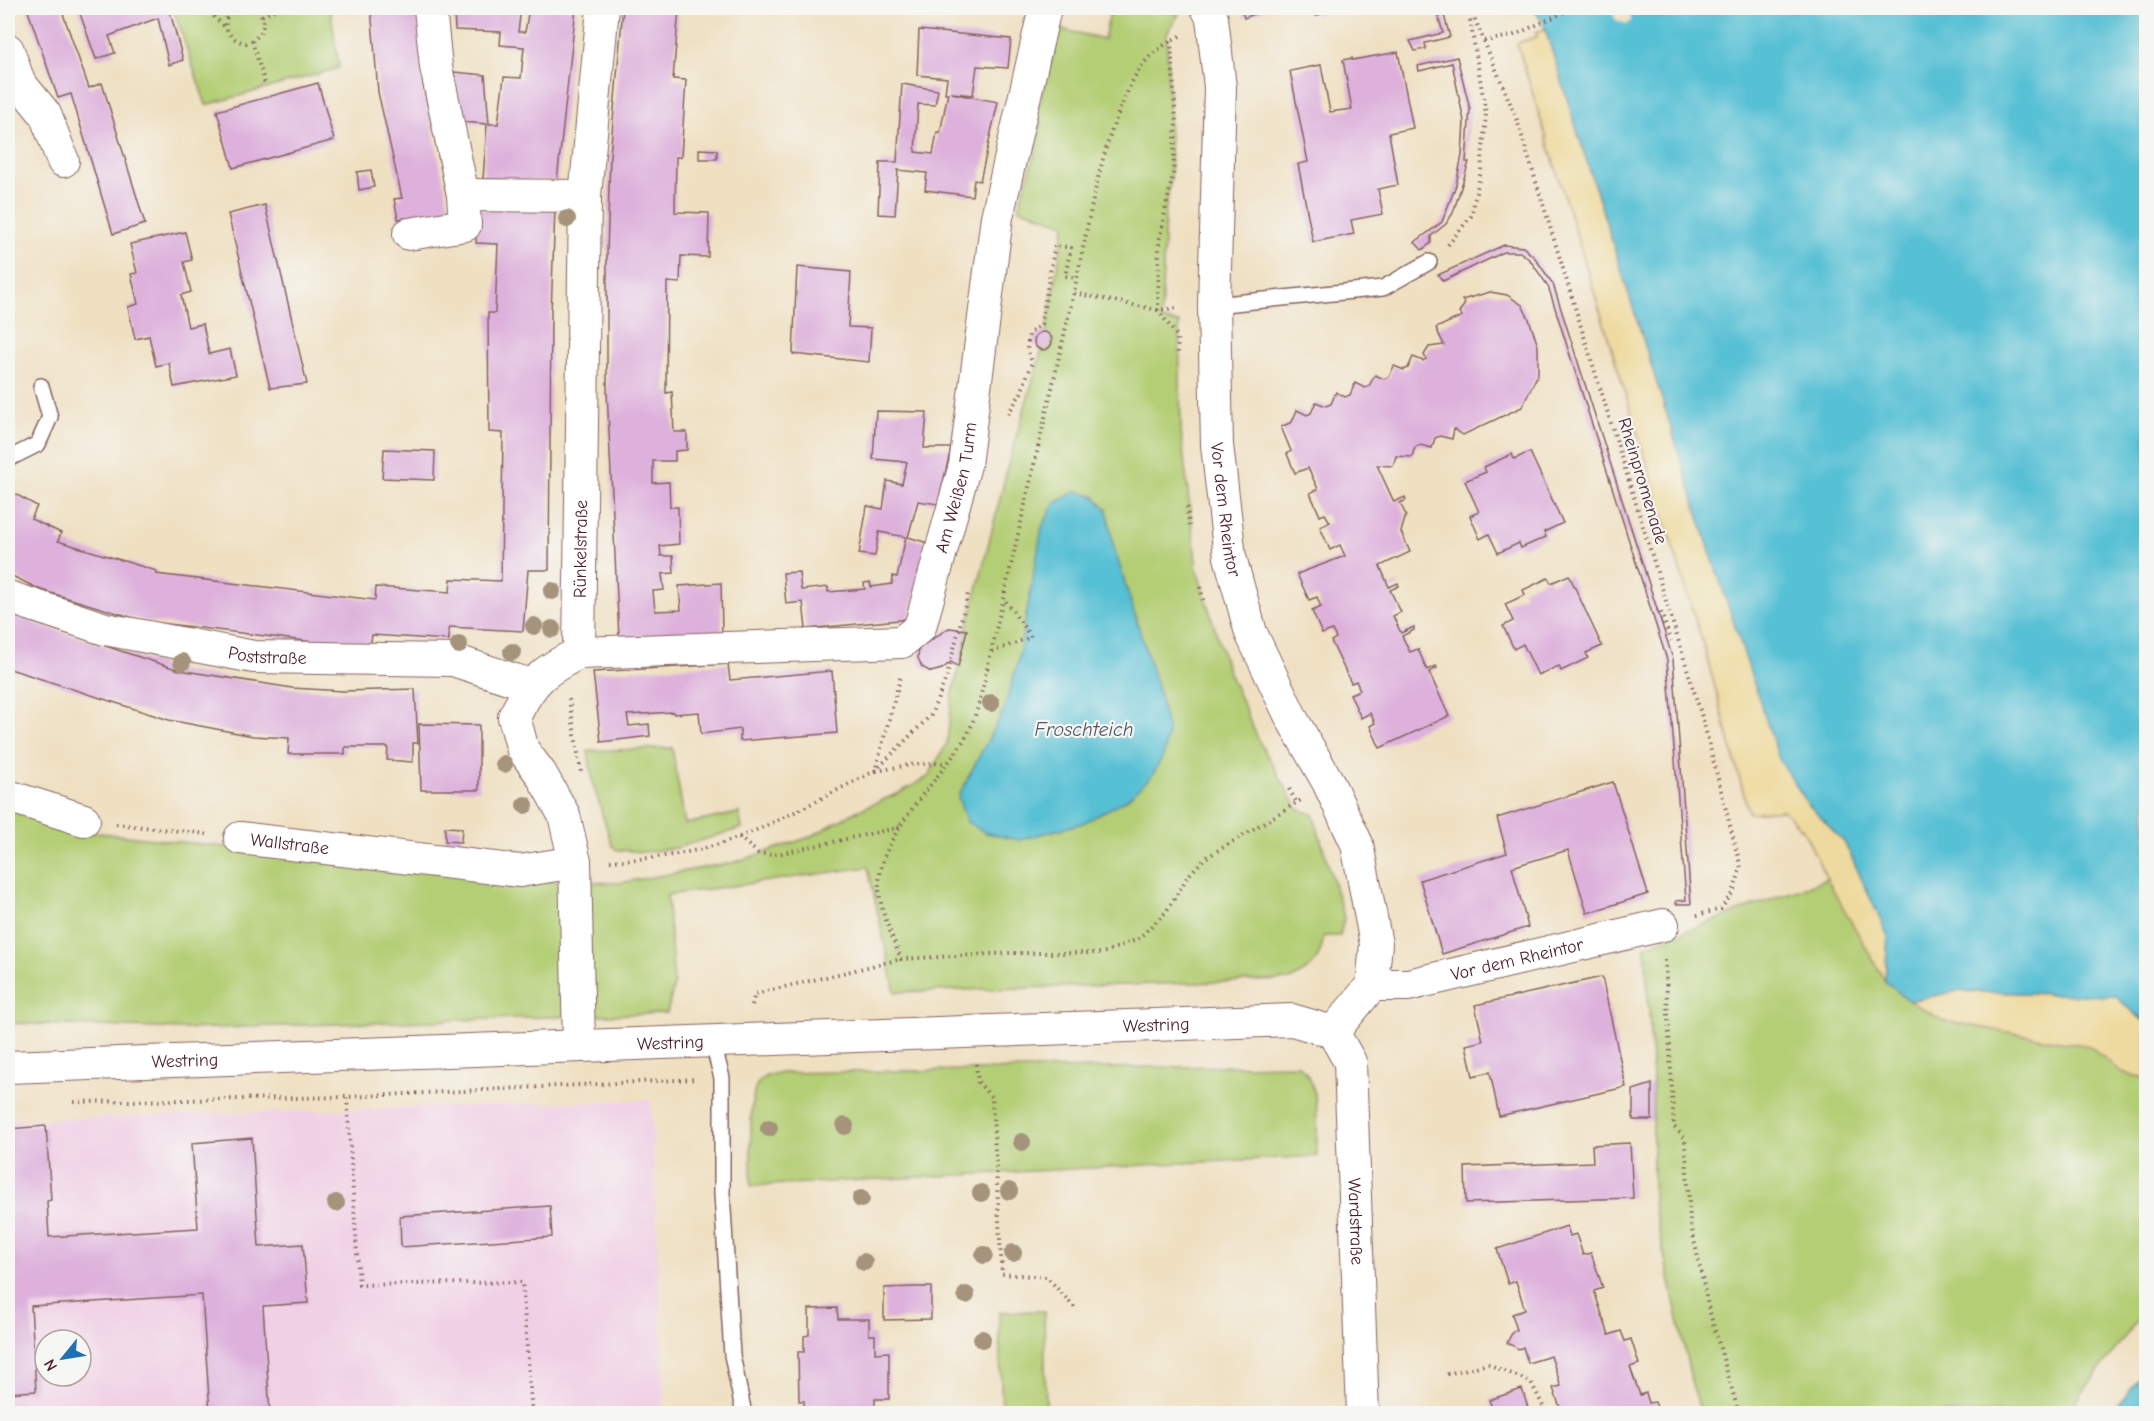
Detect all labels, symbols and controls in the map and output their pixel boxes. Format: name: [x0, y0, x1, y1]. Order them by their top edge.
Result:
street label: Rheinpromenade: [1613, 415, 1672, 547]
street label: Am Weißen Turm: [931, 421, 981, 556]
street label: Vor dem Rheintor: [1206, 441, 1245, 580]
street label: Rünkelstraße: [570, 500, 592, 598]
street label: Poststraße: [226, 642, 307, 669]
water label: Froschteich: [1035, 718, 1133, 741]
street label: Wallstraße: [249, 829, 330, 859]
street label: Vor dem Rheintor: [1449, 934, 1586, 986]
street label: Westring: [1122, 1014, 1190, 1037]
street label: Westring: [637, 1032, 704, 1055]
street label: Westring: [151, 1049, 219, 1073]
street label: Wardstraße: [1343, 1178, 1367, 1265]
north arrow: [33, 1328, 93, 1388]
text: N: [40, 1356, 61, 1374]

